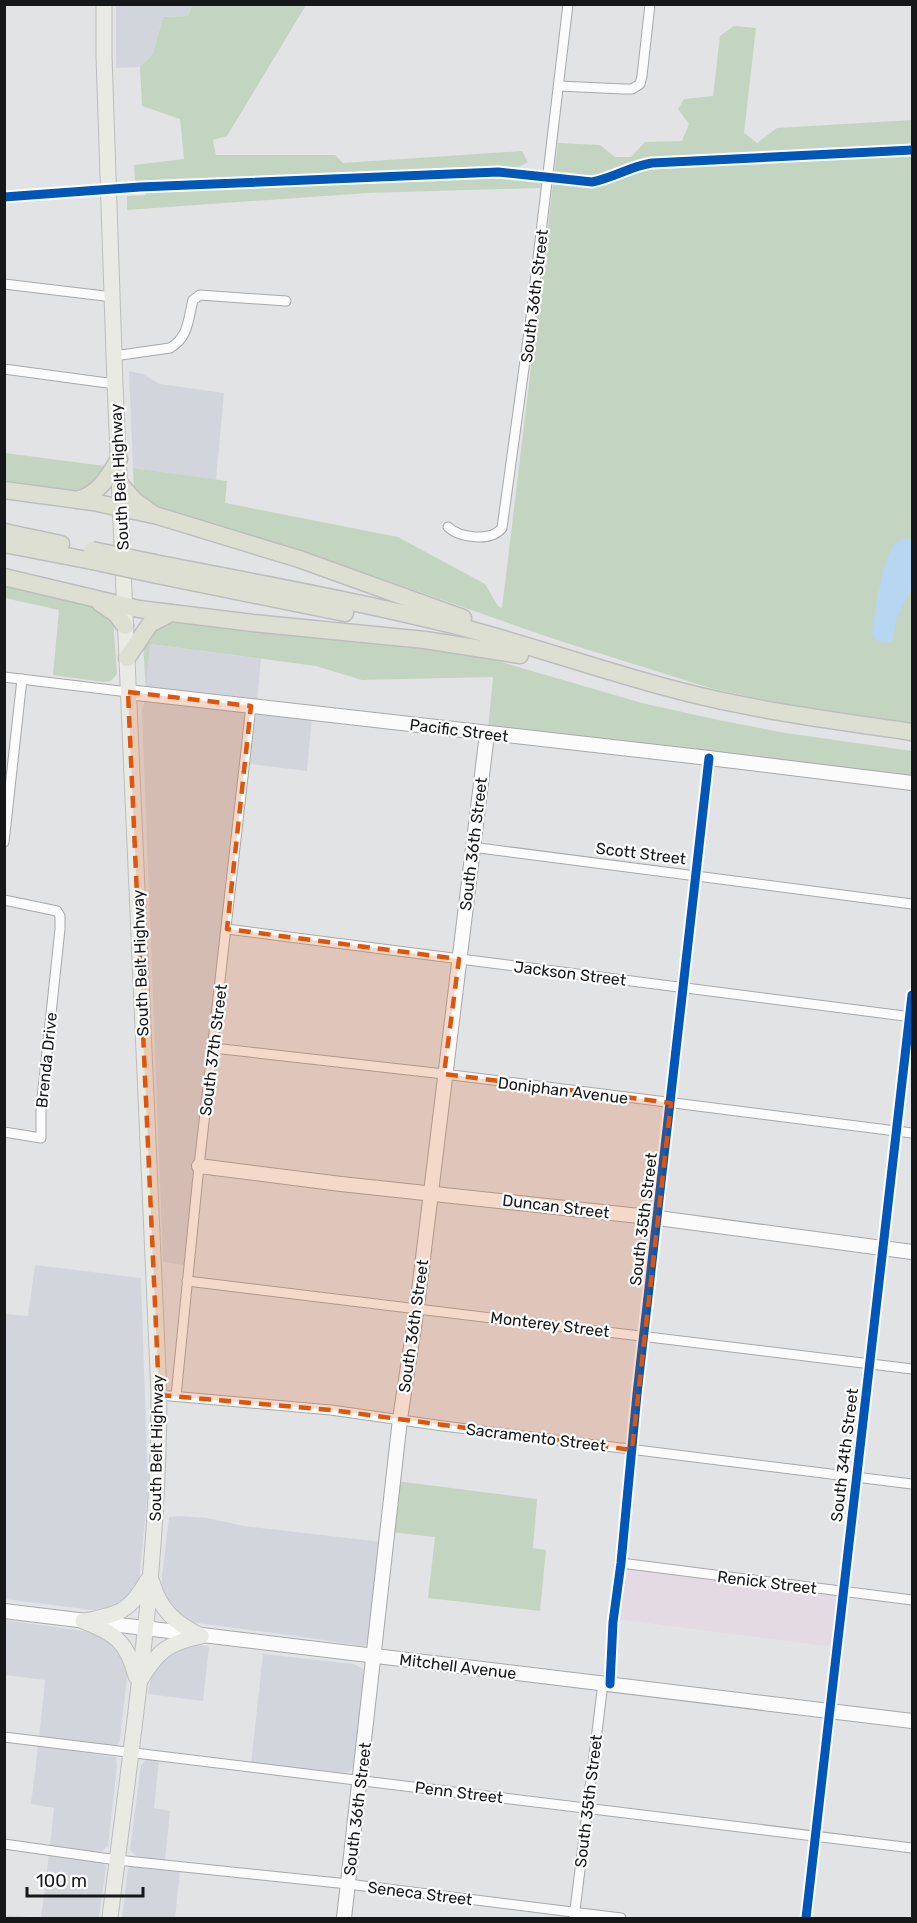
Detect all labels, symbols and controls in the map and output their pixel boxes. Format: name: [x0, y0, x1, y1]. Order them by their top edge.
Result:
street label: South 36th Street: [517, 228, 552, 364]
street label: South Belt Highway: [106, 403, 133, 551]
street label: Pacific Street: [408, 715, 509, 746]
street label: South 36th Street: [456, 776, 491, 912]
street label: Scott Street: [595, 839, 687, 868]
street label: South Belt Highway: [128, 889, 153, 1037]
street label: Jackson Street: [513, 957, 627, 990]
street label: South 37th Street: [196, 983, 231, 1117]
street label: Brenda Drive: [32, 1011, 61, 1109]
street label: Doniphan Avenue: [497, 1073, 629, 1108]
street label: South 35th Street: [626, 1151, 661, 1287]
street label: Duncan Street: [501, 1190, 611, 1222]
street label: South 36th Street: [395, 1258, 432, 1394]
street label: Monterey Street: [489, 1308, 611, 1341]
street label: South Belt Highway: [146, 1374, 167, 1522]
street label: South 34th Street: [827, 1387, 862, 1523]
street label: Sacramento Street: [465, 1419, 607, 1456]
street label: Renick Street: [716, 1567, 818, 1598]
street label: Mitchell Avenue: [398, 1650, 518, 1683]
street label: South 35th Street: [571, 1733, 606, 1869]
street label: South 36th Street: [340, 1741, 375, 1877]
street label: Penn Street: [414, 1778, 504, 1807]
scale bar: [27, 1860, 142, 1898]
text: 100 m: [36, 1870, 87, 1892]
street label: Seneca Street: [366, 1878, 473, 1909]

